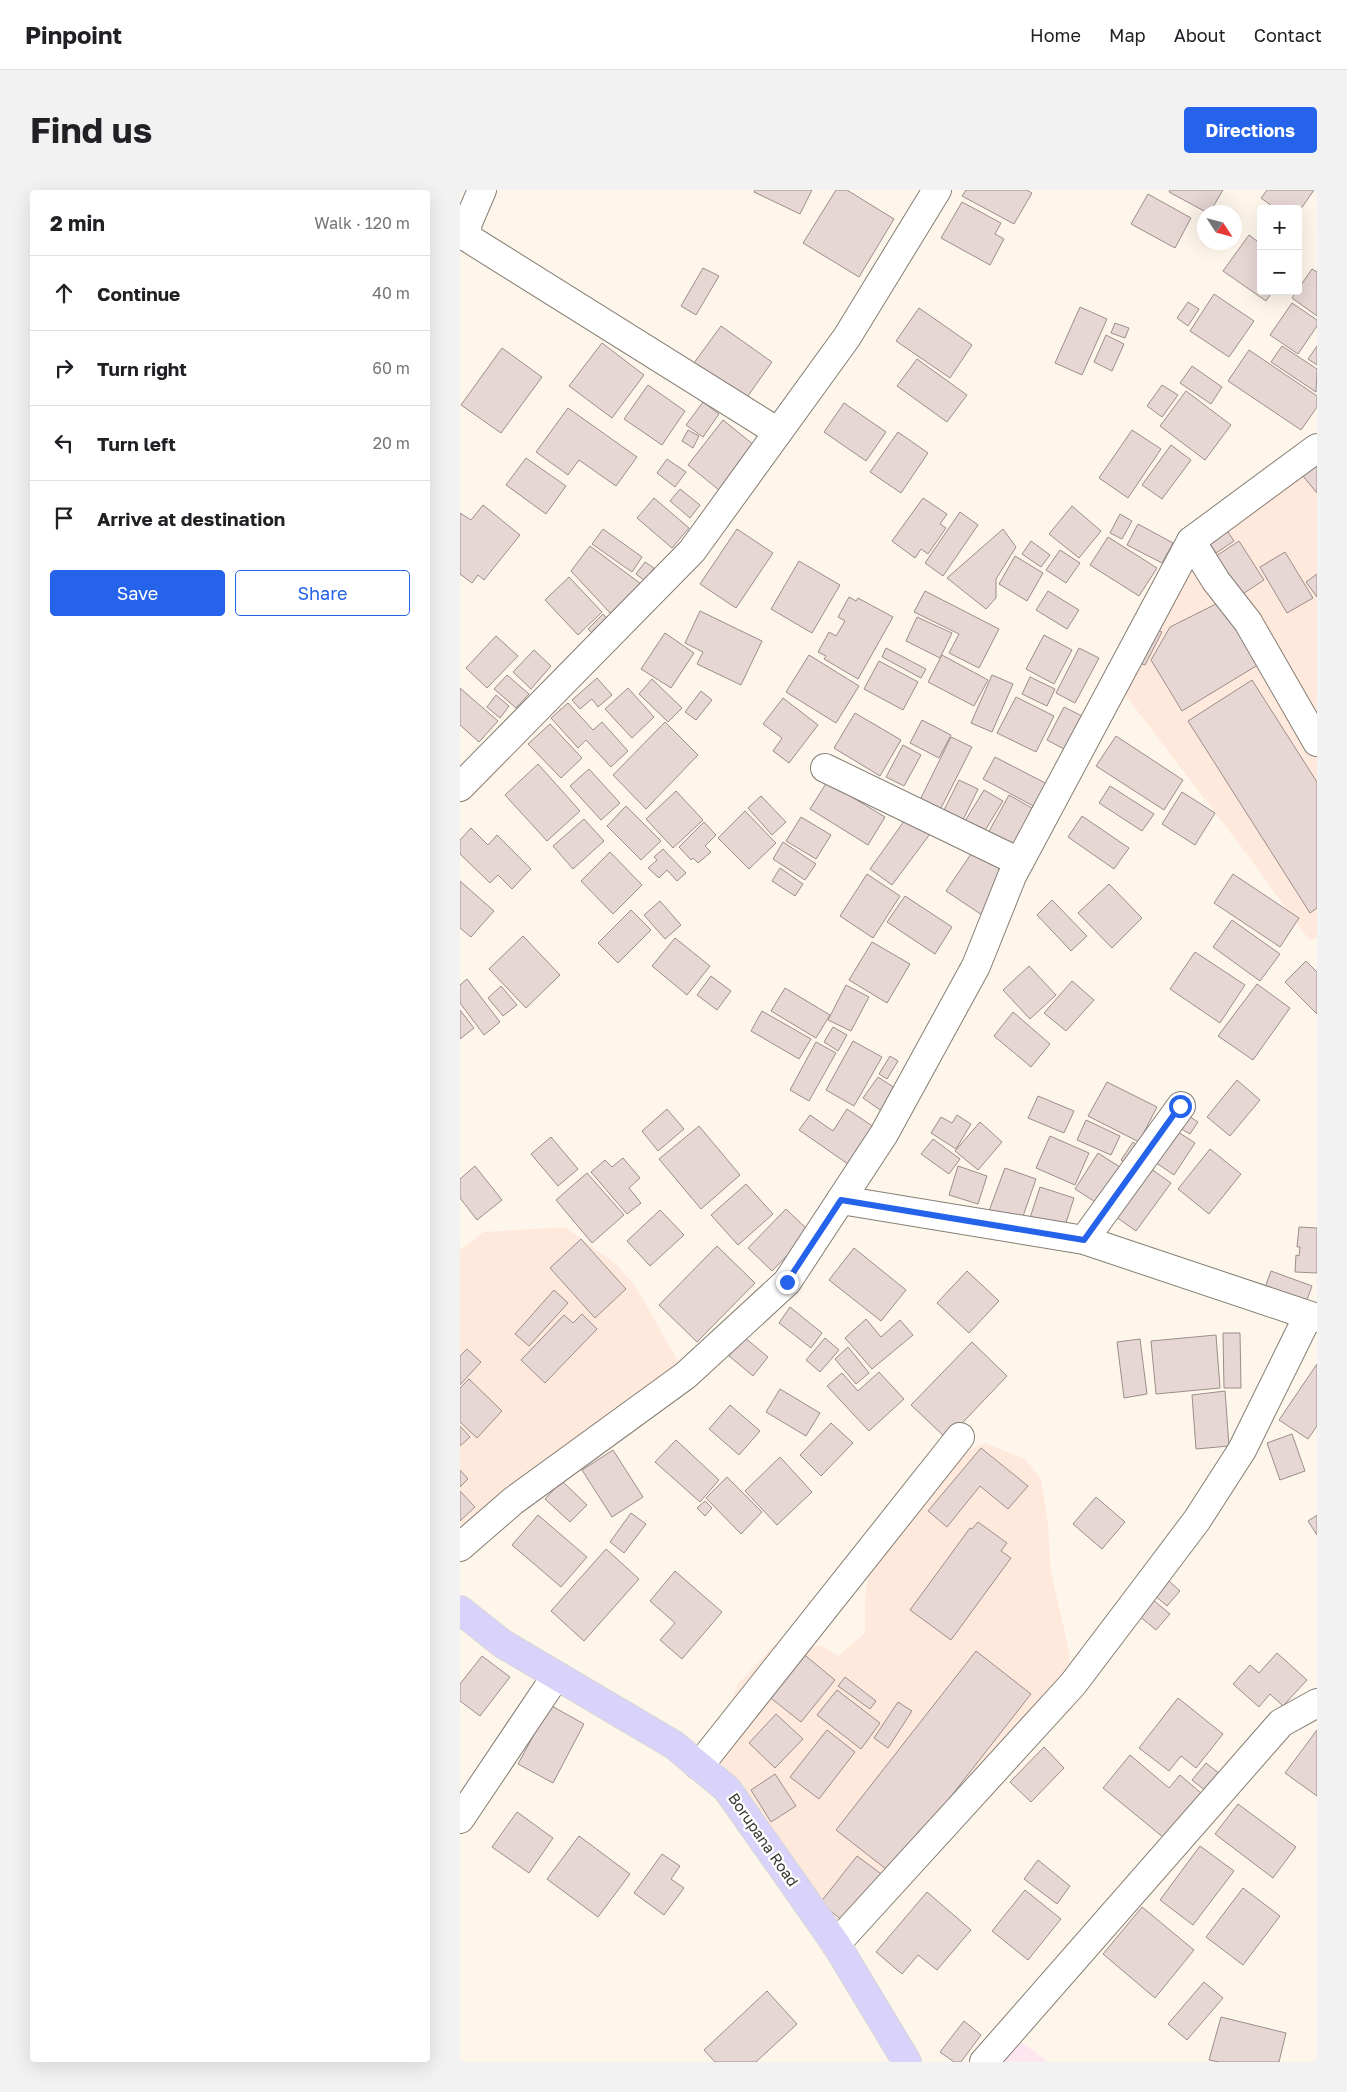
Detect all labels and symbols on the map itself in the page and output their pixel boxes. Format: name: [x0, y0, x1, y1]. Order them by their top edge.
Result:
north arrow: [1197, 205, 1242, 250]
route start: [1169, 1095, 1192, 1118]
route end: [776, 1271, 799, 1294]
street label: Borupana Road: [725, 1789, 803, 1890]

